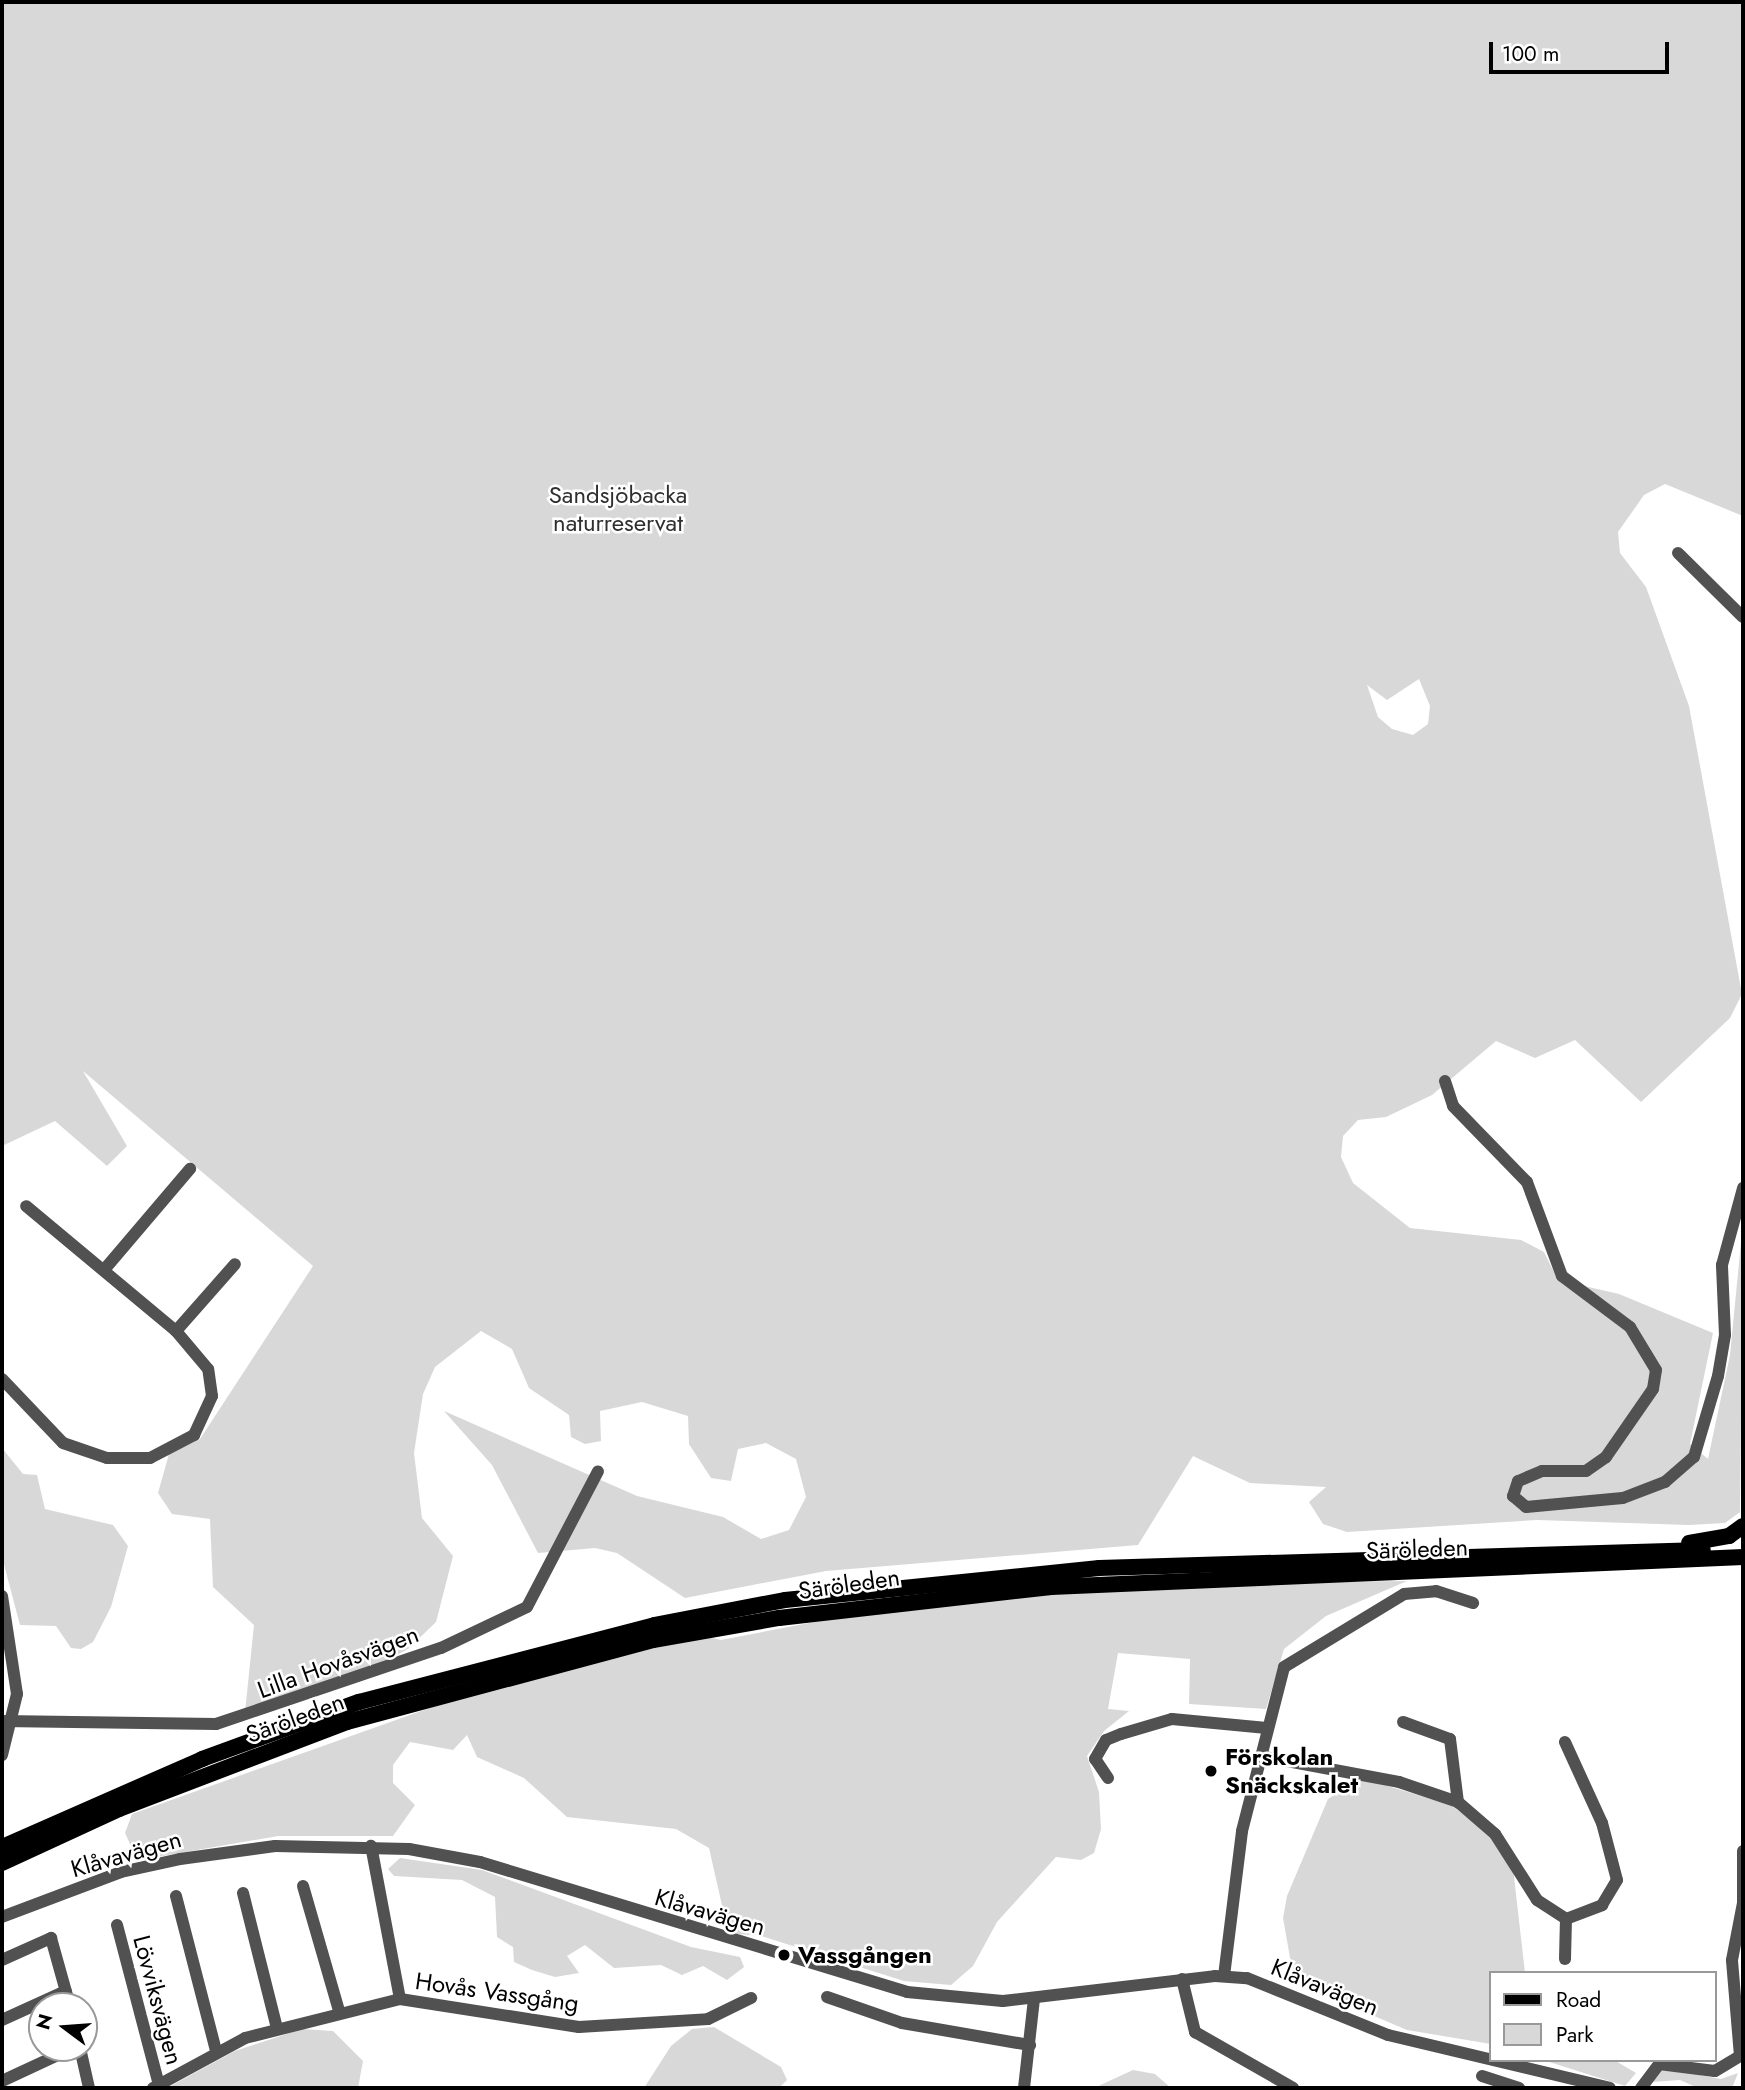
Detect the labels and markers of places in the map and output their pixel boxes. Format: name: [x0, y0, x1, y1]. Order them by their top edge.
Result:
place label: Förskolan Snäckskalet: [1225, 1743, 1358, 1799]
marker: Förskolan Snäckskalet: [1203, 1763, 1219, 1779]
place label: Vassgången: [798, 1941, 932, 1969]
marker: Vassgången: [776, 1947, 792, 1963]

